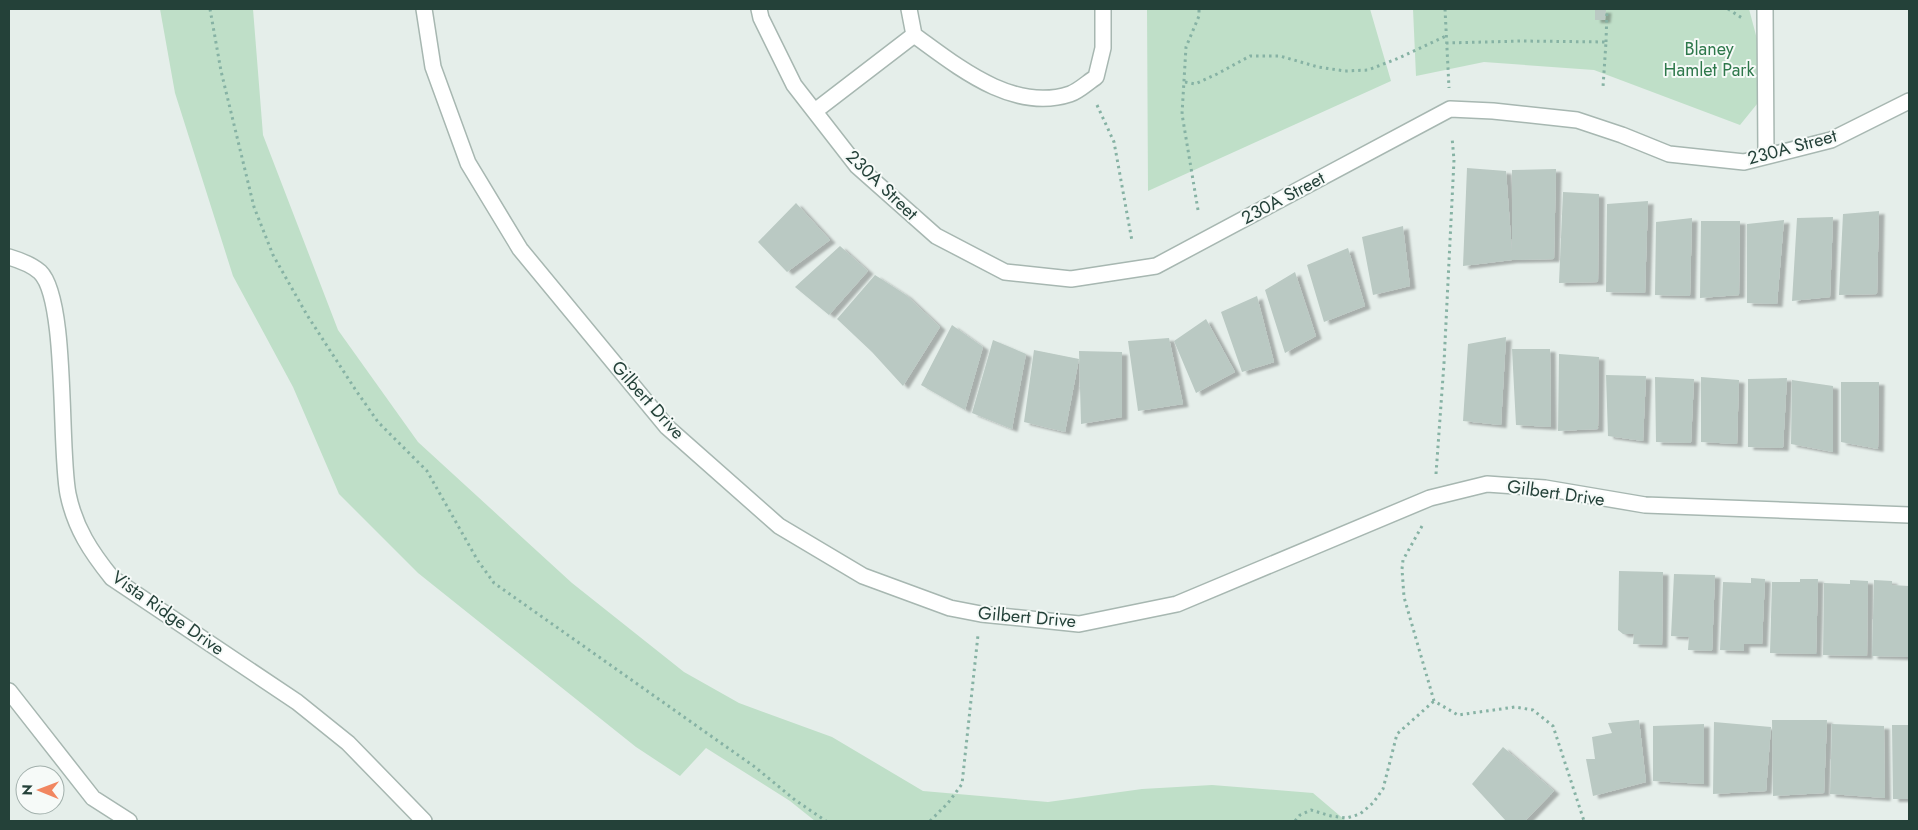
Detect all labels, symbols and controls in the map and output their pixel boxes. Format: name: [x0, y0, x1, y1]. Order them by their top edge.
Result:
park label: Blaney Hamlet Park: [1664, 36, 1754, 83]
street label: 230A Street: [1745, 122, 1840, 171]
street label: 230A Street: [840, 144, 924, 226]
street label: 230A Street: [1237, 165, 1330, 231]
street label: Gilbert Drive: [605, 355, 691, 445]
street label: Gilbert Drive: [1506, 473, 1606, 513]
street label: Vista Ridge Drive: [106, 564, 230, 662]
street label: Gilbert Drive: [977, 600, 1077, 634]
north arrow: [15, 765, 65, 815]
text: N: [17, 784, 37, 796]

